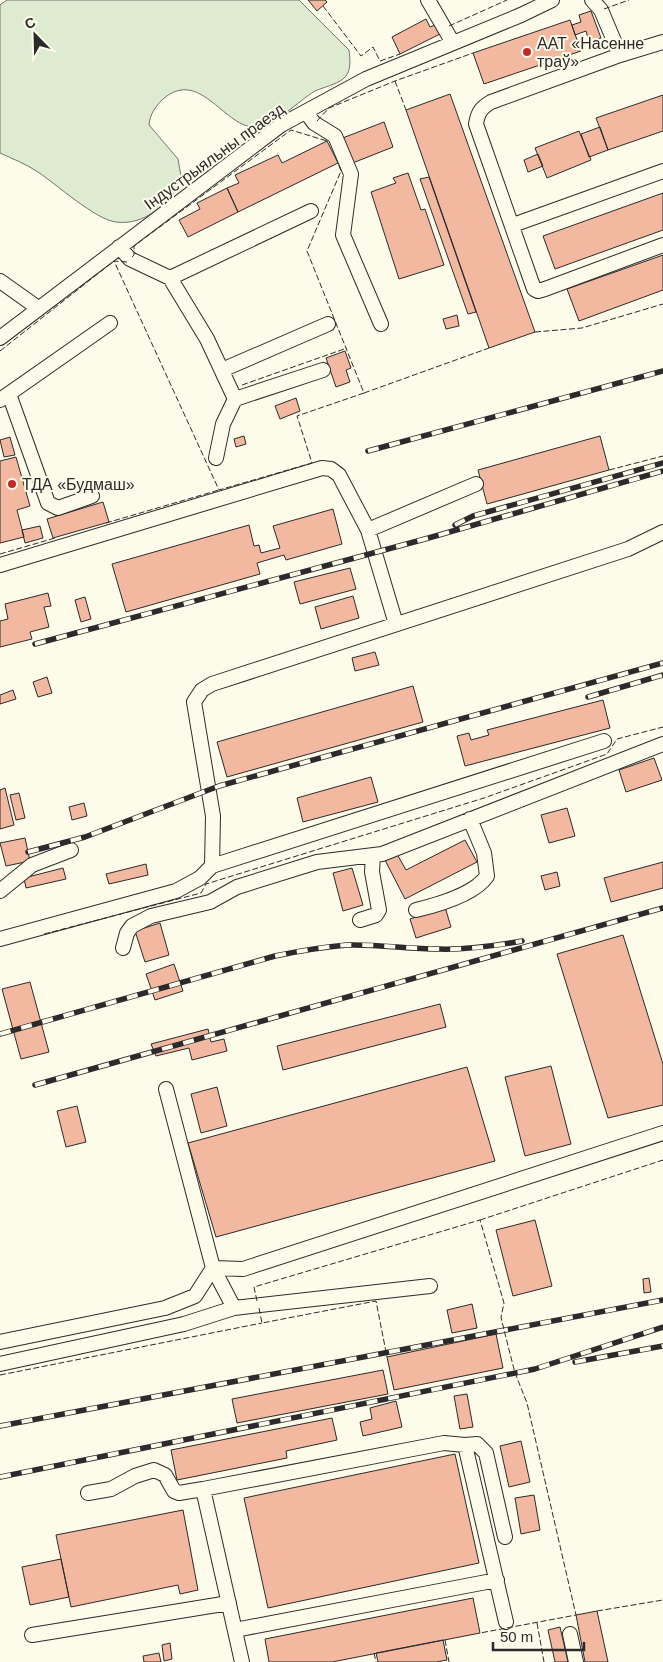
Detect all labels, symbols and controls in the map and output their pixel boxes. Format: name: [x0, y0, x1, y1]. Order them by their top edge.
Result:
north arrow: [10, 10, 60, 60]
text: С: [22, 14, 38, 32]
place label: ААТ «Насенне траў»: [537, 35, 644, 70]
marker: ААТ «Насенне траў»: [521, 46, 533, 58]
street label: Індустрыяльны праезд: [141, 100, 288, 213]
place label: ТДА «Будмаш»: [22, 476, 135, 493]
marker: ТДА «Будмаш»: [6, 478, 18, 490]
scale bar: [493, 1620, 584, 1652]
text: 50 m: [500, 1628, 533, 1645]

